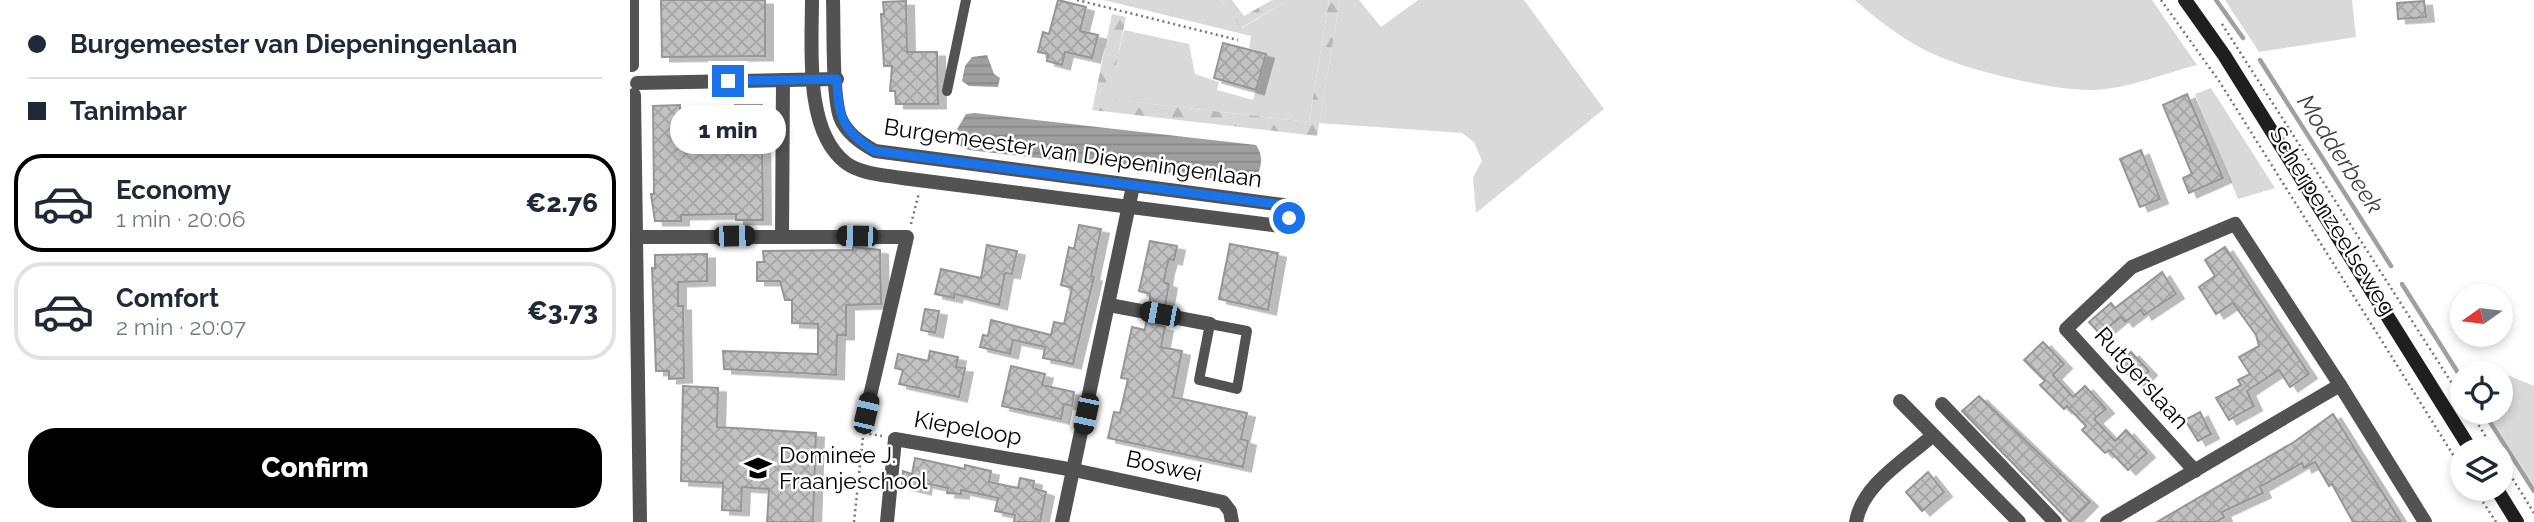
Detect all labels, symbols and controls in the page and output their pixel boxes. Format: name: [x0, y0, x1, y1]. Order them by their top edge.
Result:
text: Burgemeester van Diepeningenlaan: [70, 29, 517, 59]
route end: [712, 65, 744, 97]
water label: Modderbeek: [2291, 89, 2390, 219]
text: Tanimbar: [70, 96, 187, 126]
callout: 1 min: [670, 106, 786, 154]
street label: Burgemeester van Diepeningenlaan: [882, 113, 1264, 192]
text: 1 min: [698, 116, 758, 143]
street label: Scherpenzeelseweg: [2264, 121, 2402, 320]
icon: car: [32, 172, 95, 235]
text: Economy: [116, 175, 231, 205]
text: €2.76: [526, 188, 598, 218]
route start: [1273, 202, 1305, 234]
text: 1 min · 20:06: [116, 205, 246, 232]
car: [713, 225, 756, 247]
car: [836, 225, 879, 247]
icon: car: [32, 280, 95, 343]
text: Comfort: [116, 283, 219, 313]
north arrow: [2450, 284, 2513, 346]
map controls: [2450, 284, 2513, 501]
text: €3.73: [527, 296, 598, 326]
car: [1138, 300, 1183, 328]
text: 2 min · 20:07: [116, 313, 246, 340]
street label: Rutgerslaan: [2090, 321, 2195, 434]
button: locate: [2450, 361, 2513, 424]
car: [852, 390, 881, 436]
car: [1072, 391, 1101, 437]
street label: Kiepeloop: [912, 405, 1024, 450]
button: Confirm: [28, 428, 602, 508]
button: layers: [2450, 438, 2513, 501]
place label: Dominee J. Fraanjeschool: [779, 441, 928, 494]
street label: Boswei: [1124, 444, 1204, 487]
school or university icon: Dominee J. Fraanjeschool: [743, 453, 773, 483]

